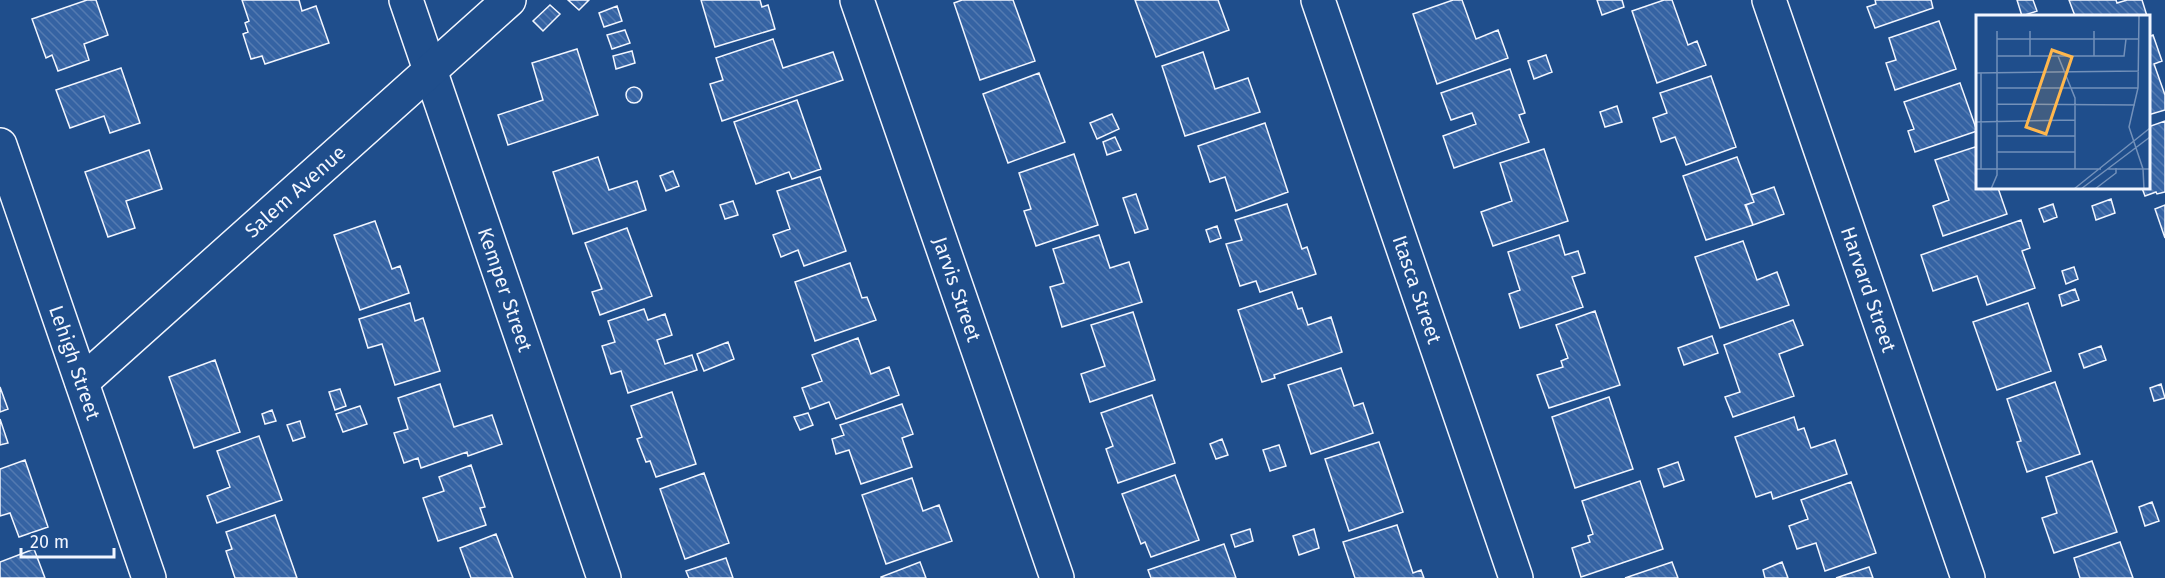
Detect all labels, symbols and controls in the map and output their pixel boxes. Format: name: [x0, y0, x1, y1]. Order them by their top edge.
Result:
inset map: [1976, 15, 2150, 189]
street label: Salem Avenue: [240, 140, 351, 243]
street label: Harvard Street: [1836, 223, 1902, 356]
street label: Kemper Street: [473, 224, 538, 355]
street label: Itasca Street: [1388, 232, 1447, 348]
street label: Jarvis Street: [928, 234, 987, 345]
street label: Lehigh Street: [44, 302, 106, 424]
scale bar: [21, 521, 114, 559]
text: 20 m: [30, 531, 69, 553]

